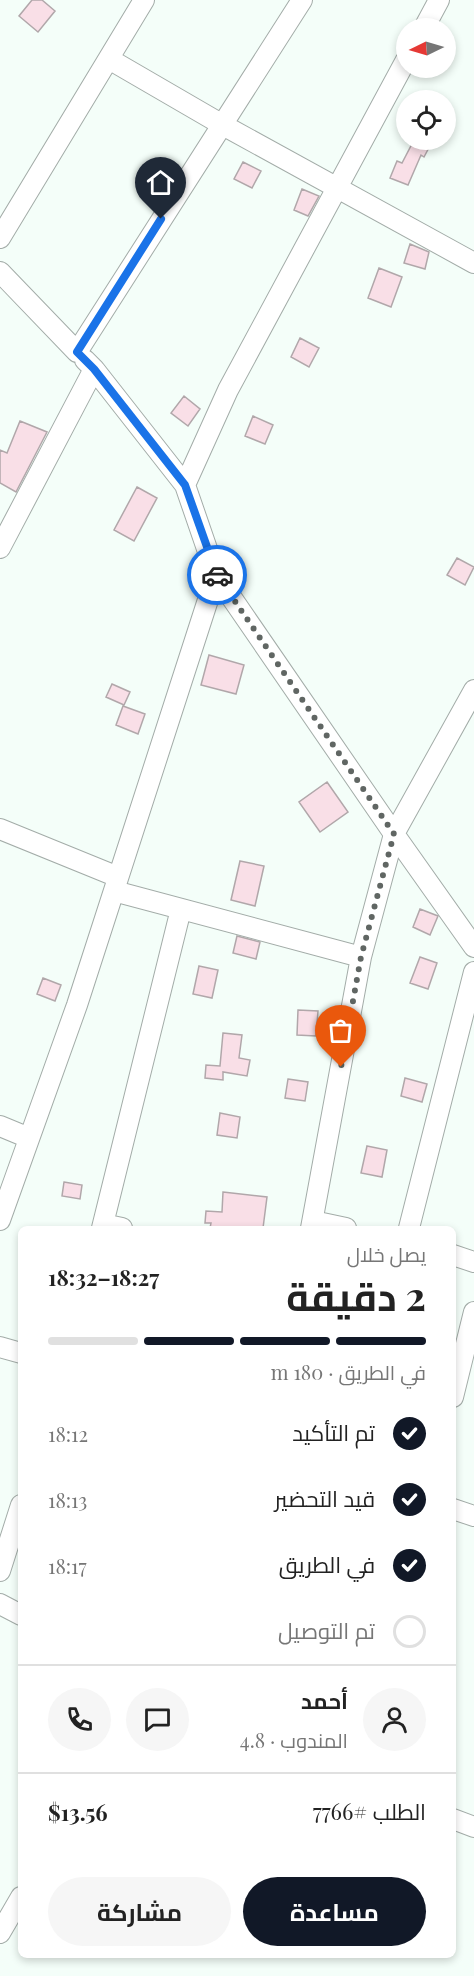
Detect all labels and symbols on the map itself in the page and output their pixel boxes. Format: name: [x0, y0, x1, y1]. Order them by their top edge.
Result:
north arrow: [396, 18, 456, 78]
pin: [135, 157, 186, 219]
courier: [187, 545, 247, 605]
pin: [315, 1005, 366, 1067]

